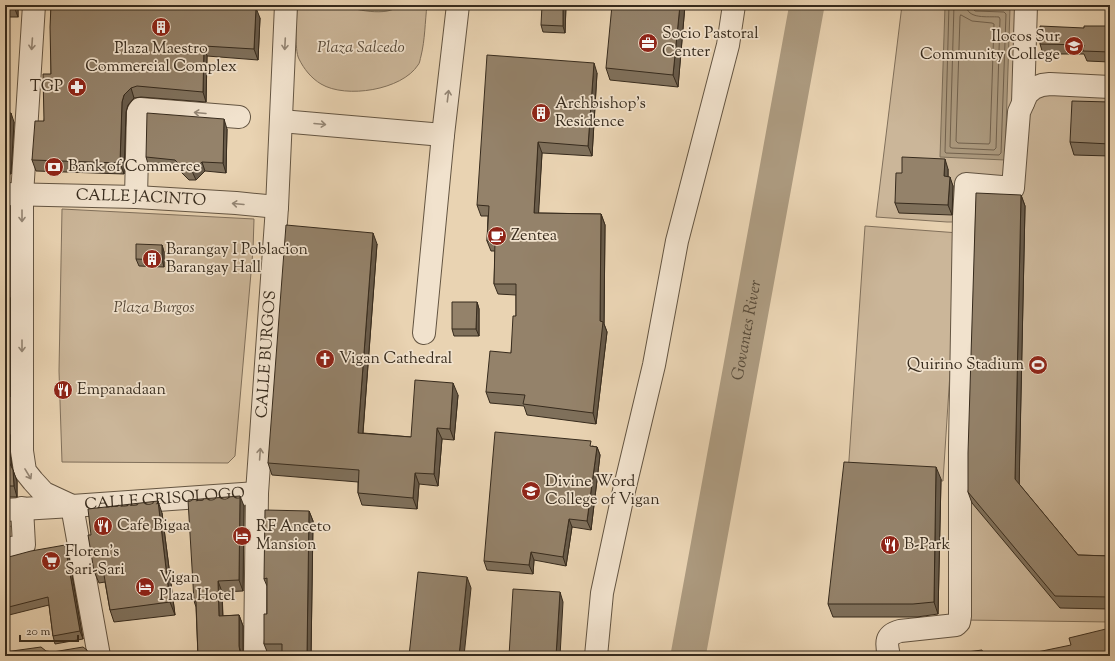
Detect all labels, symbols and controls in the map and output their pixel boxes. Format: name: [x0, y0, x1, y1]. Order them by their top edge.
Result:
building icon: Plaza Maestro Commercial Complex: [150, 16, 172, 38]
place label: Socio Pastoral Center: [662, 23, 759, 64]
place label: Ilocos Sur Community College: [920, 26, 1060, 67]
office icon: Socio Pastoral Center: [637, 32, 659, 54]
school or university icon: Ilocos Sur Community College: [1063, 35, 1085, 57]
one-way arrow: [28, 37, 35, 50]
one-way arrow: [281, 37, 288, 50]
park label: Plaza Salcedo: [317, 37, 405, 60]
place label: Plaza Maestro Commercial Complex: [85, 38, 237, 79]
place label: TGP: [30, 76, 63, 99]
pharmacy icon: TGP: [66, 76, 88, 98]
one-way arrow: [444, 90, 452, 103]
place label: Archbishop's Residence: [555, 93, 646, 134]
building icon: Archbishop's Residence: [530, 102, 552, 124]
one-way arrow: [194, 110, 207, 117]
one-way arrow: [313, 120, 326, 128]
bank icon: Bank of Commerce: [43, 156, 65, 178]
place label: Bank of Commerce: [68, 156, 200, 179]
street label: CALLE JACINTO: [76, 184, 207, 213]
one-way arrow: [232, 200, 245, 207]
one-way arrow: [18, 209, 26, 222]
cafe icon: Zentea: [486, 225, 508, 247]
place label: Zentea: [511, 225, 558, 248]
place label: Barangay I Poblacion Barangay Hall: [166, 239, 309, 280]
building icon: Barangay I Poblacion Barangay Hall: [141, 248, 163, 270]
water label: Govantes River: [727, 278, 768, 382]
street label: CALLE BURGOS: [251, 290, 283, 419]
park label: Plaza Burgos: [114, 297, 194, 320]
one-way arrow: [18, 339, 26, 352]
church icon: Vigan Cathedral: [314, 348, 336, 370]
place label: Vigan Cathedral: [339, 348, 453, 371]
place label: Quirino Stadium: [907, 354, 1024, 377]
sports icon: Quirino Stadium: [1027, 354, 1049, 376]
restaurant icon: Empanadaan: [52, 379, 74, 401]
place label: Empanadaan: [77, 379, 166, 402]
one-way arrow: [256, 448, 263, 461]
one-way arrow: [25, 468, 33, 480]
place label: Divine Word College of Vigan: [545, 471, 660, 512]
school or university icon: Divine Word College of Vigan: [520, 480, 542, 502]
street label: CALLE CRISOLOGO: [84, 482, 246, 517]
restaurant icon: Cafe Bigaa: [92, 515, 114, 537]
place label: Cafe Bigaa: [117, 515, 191, 538]
place label: RF Anceto Mansion: [256, 516, 331, 557]
hotel icon: RF Anceto Mansion: [231, 525, 253, 547]
restaurant icon: B-Park: [879, 534, 901, 556]
place label: B-Park: [904, 534, 950, 557]
place label: Floren's Sari-Sari: [65, 541, 125, 582]
supermarket icon: Floren's Sari-Sari: [40, 550, 62, 572]
place label: Vigan Plaza Hotel: [159, 567, 236, 608]
hotel icon: Vigan Plaza Hotel: [134, 576, 156, 598]
scale bar: [20, 617, 78, 643]
text: 20 m: [26, 623, 51, 641]

